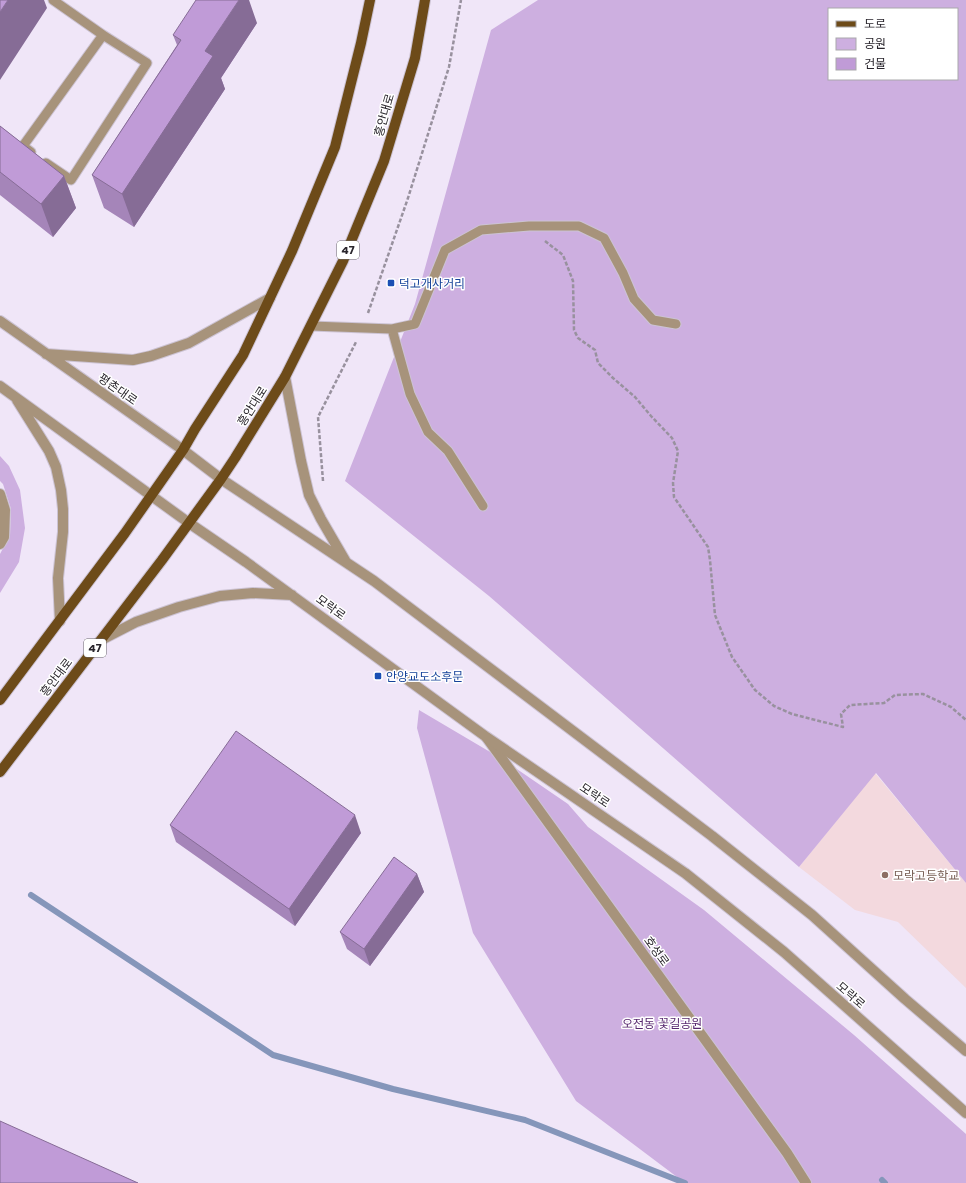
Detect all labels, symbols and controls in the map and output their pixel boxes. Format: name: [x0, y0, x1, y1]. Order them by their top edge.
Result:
legend: [828, 8, 958, 80]
text: 도로: [864, 15, 886, 32]
text: 공원: [864, 35, 886, 52]
text: 건물: [864, 55, 886, 72]
street label: 흥안대로: [370, 91, 398, 139]
road number: 47: [337, 241, 359, 259]
place label: 덕고개사거리: [399, 275, 465, 292]
marker: 덕고개사거리: [386, 278, 396, 288]
street label: 평촌대로: [95, 369, 141, 409]
street label: 흥안대로: [233, 383, 271, 429]
street label: 모락로: [313, 590, 349, 624]
road number: 47: [84, 639, 106, 657]
street label: 흥안대로: [36, 654, 76, 700]
place label: 안양교도소후문: [386, 668, 463, 685]
marker: 안양교도소후문: [373, 671, 383, 681]
street label: 모락로: [577, 779, 613, 811]
place label: 모락고등학교: [893, 867, 959, 884]
marker: 모락고등학교: [880, 870, 890, 880]
street label: 호성로: [640, 933, 674, 969]
street label: 모락로: [833, 978, 869, 1012]
park label: 오전동 꽃길공원: [622, 1015, 702, 1032]

